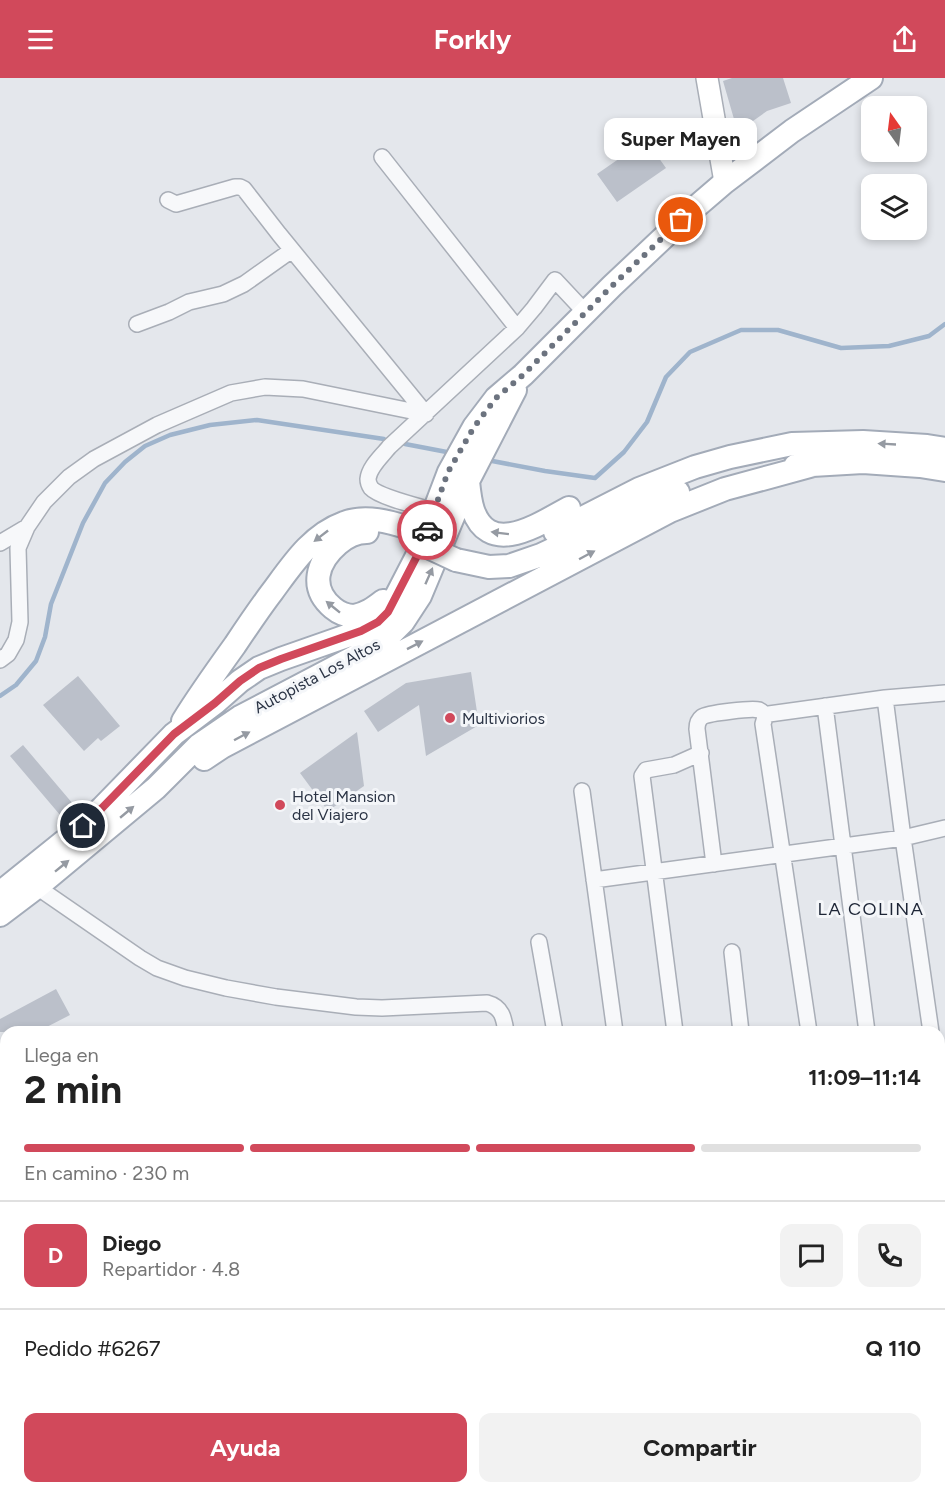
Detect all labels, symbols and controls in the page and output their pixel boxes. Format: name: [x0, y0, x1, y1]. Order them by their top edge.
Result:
icon: menu: [24, 23, 57, 56]
text: Forkly: [434, 23, 511, 56]
icon: share: [888, 23, 921, 56]
north arrow: [861, 96, 927, 162]
map controls: [861, 96, 927, 240]
callout: Super Mayen: [604, 118, 758, 160]
text: Super Mayen: [620, 127, 741, 151]
button: layers: [861, 174, 927, 240]
pin: [655, 194, 706, 245]
icon: bag: [664, 203, 697, 236]
one-way arrow: [877, 439, 896, 448]
courier: [397, 500, 457, 560]
icon: car: [411, 514, 444, 547]
one-way arrow: [490, 528, 509, 538]
one-way arrow: [313, 530, 329, 542]
one-way arrow: [579, 550, 596, 560]
one-way arrow: [424, 567, 434, 585]
one-way arrow: [325, 600, 341, 613]
street label: Autopista Los Altos: [251, 635, 383, 717]
one-way arrow: [406, 640, 423, 650]
place label: Multiviorios: [462, 709, 545, 728]
marker: Multiviorios: [443, 711, 457, 725]
one-way arrow: [234, 731, 251, 741]
place label: Hotel Mansion del Viajero: [292, 787, 396, 824]
marker: Hotel Mansion del Viajero: [273, 798, 287, 812]
pin: [57, 800, 108, 851]
one-way arrow: [119, 806, 134, 819]
icon: home: [66, 809, 99, 842]
one-way arrow: [54, 860, 69, 873]
district label: LA COLINA: [818, 898, 924, 920]
text: Llega en: [24, 1043, 99, 1067]
text: 11:09–11:14: [808, 1064, 921, 1091]
text: 2 min: [24, 1066, 122, 1113]
text: En camino · 230 m: [24, 1161, 189, 1185]
button: chat: [780, 1224, 843, 1287]
button: phone: [858, 1224, 921, 1287]
text: Diego: [102, 1230, 161, 1257]
text: D: [48, 1242, 63, 1269]
text: Repartidor · 4.8: [102, 1257, 240, 1281]
text: Pedido #6267: [24, 1335, 160, 1362]
text: Q 110: [866, 1335, 921, 1362]
button: Ayuda: [24, 1413, 467, 1482]
button: Compartir: [479, 1413, 921, 1482]

